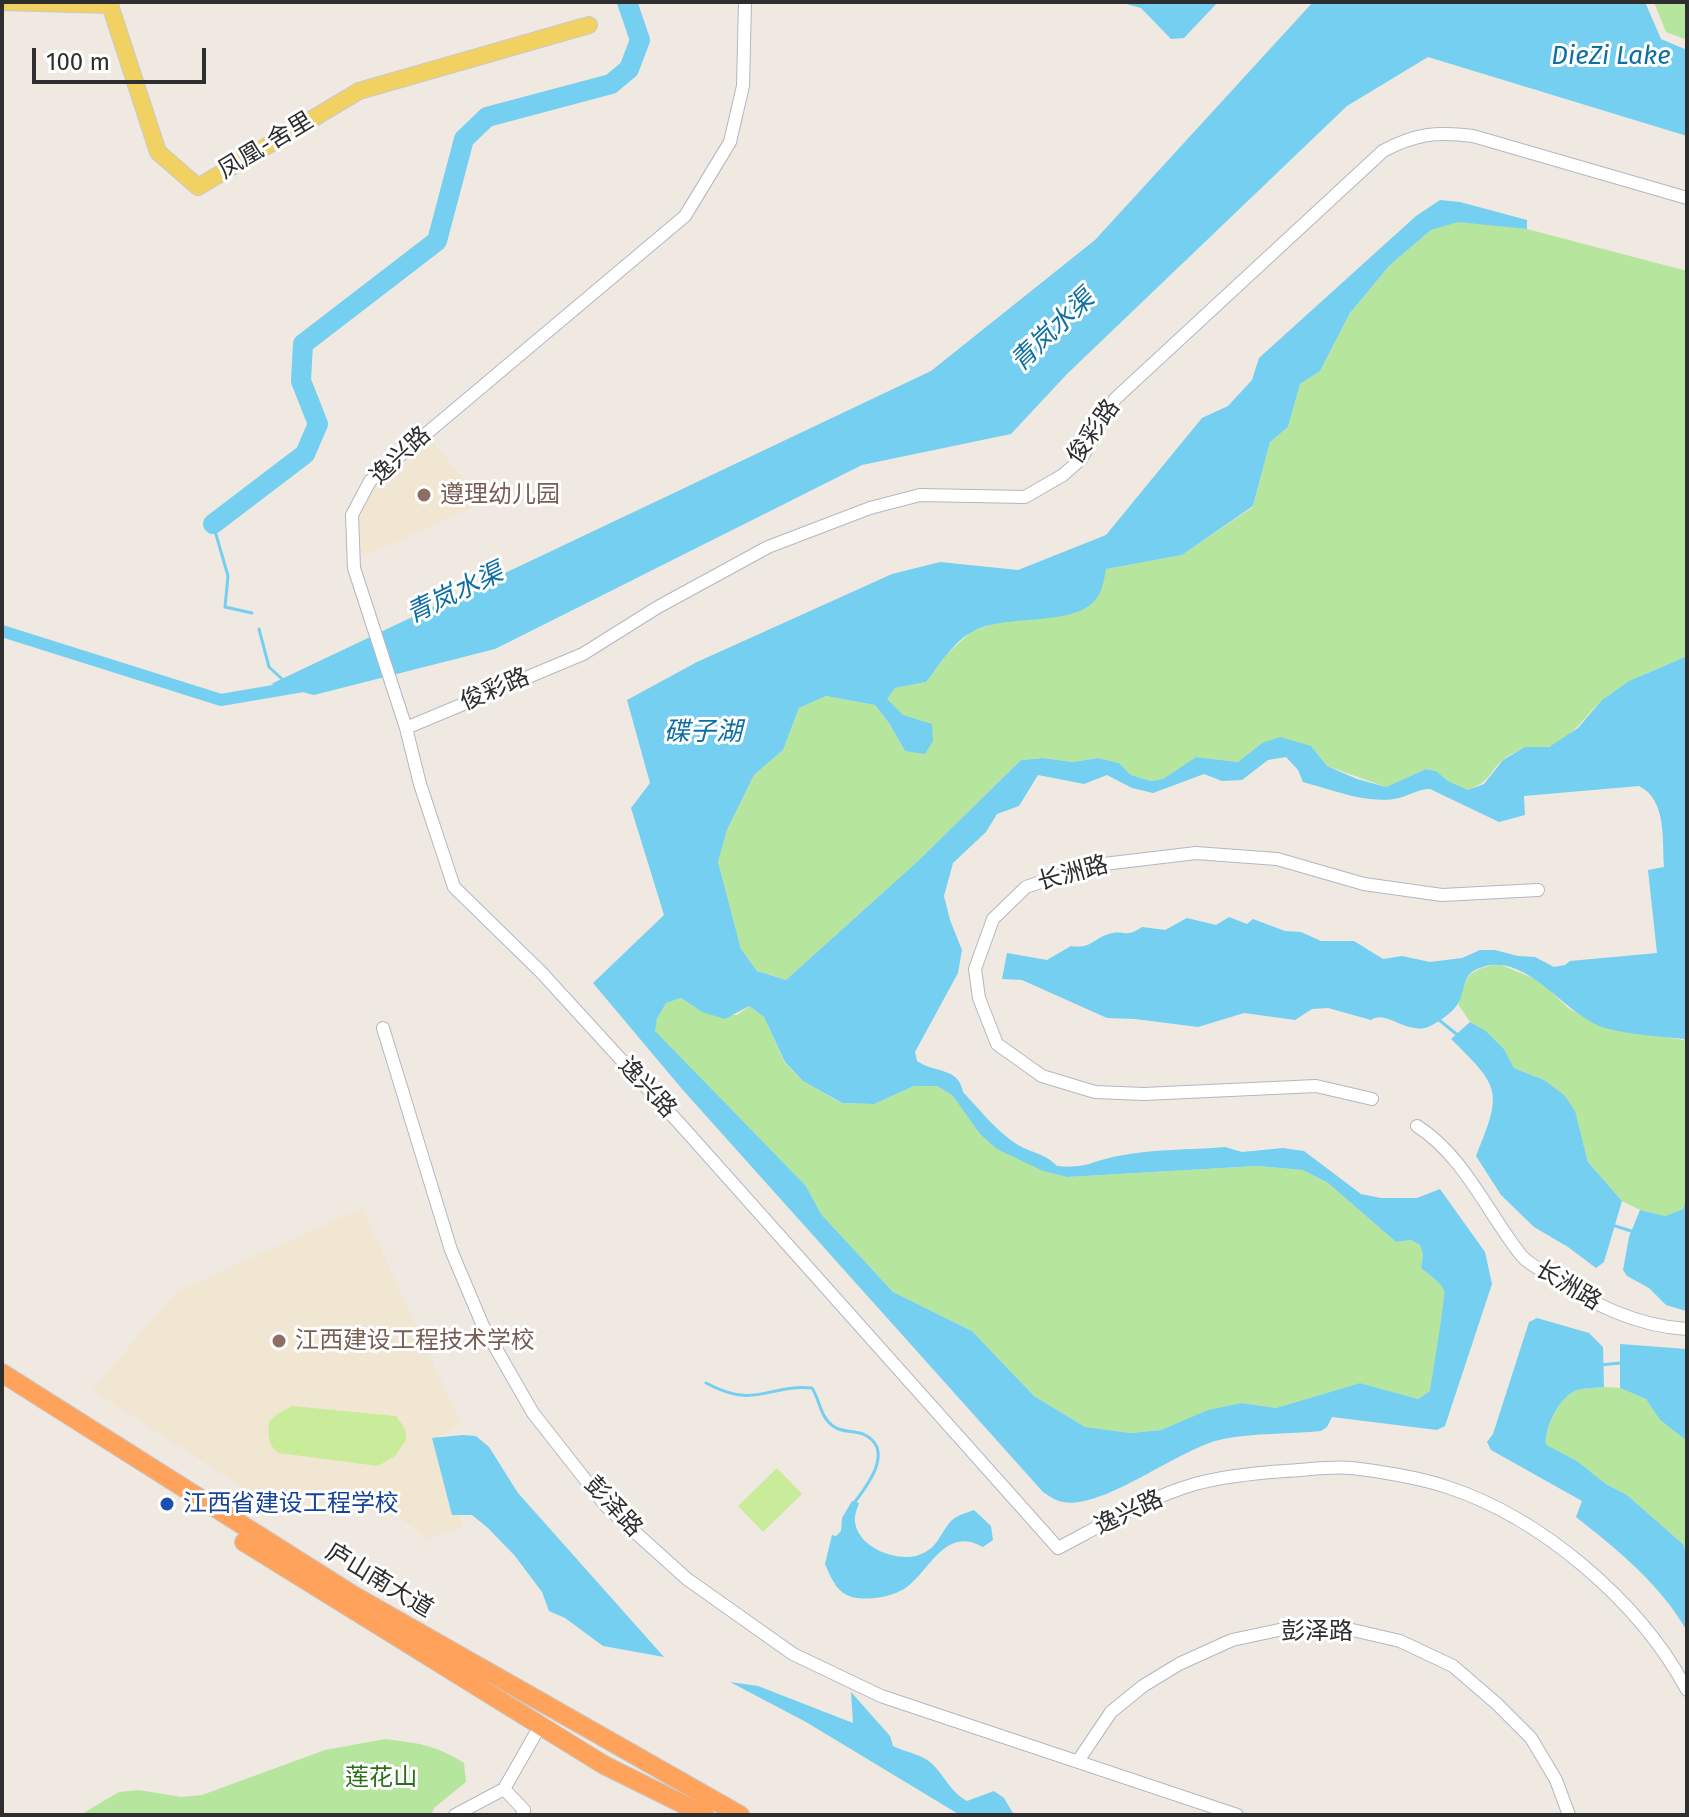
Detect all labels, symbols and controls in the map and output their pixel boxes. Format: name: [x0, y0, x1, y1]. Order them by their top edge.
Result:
scale bar: [36, 32, 210, 82]
water label: DieZi Lake: [1551, 41, 1671, 73]
text: 100 m: [46, 48, 110, 76]
street label: 凤凰-舍里: [213, 106, 319, 186]
water label: 青岚水渠: [1005, 284, 1101, 378]
street label: 俊彩路: [1062, 394, 1126, 470]
street label: 逸兴路: [365, 421, 437, 491]
place label: 遵理幼儿园: [440, 481, 560, 509]
marker: 遵理幼儿园: [415, 486, 433, 504]
water label: 青岚水渠: [401, 557, 509, 631]
street label: 俊彩路: [456, 663, 534, 717]
water label: 碟子湖: [664, 717, 742, 749]
street label: 长洲路: [1034, 851, 1112, 897]
street label: 逸兴路: [612, 1052, 682, 1124]
street label: 长洲路: [1530, 1255, 1606, 1317]
place label: 江西建设工程技术学校: [295, 1327, 535, 1355]
marker: 江西建设工程技术学校: [270, 1332, 288, 1350]
street label: 彭泽路: [578, 1471, 648, 1543]
street label: 逸兴路: [1090, 1485, 1168, 1541]
place label: 江西省建设工程学校: [183, 1490, 399, 1518]
marker: 江西省建设工程学校: [158, 1495, 176, 1513]
street label: 庐山南大道: [320, 1538, 438, 1624]
street label: 彭泽路: [1281, 1618, 1353, 1646]
park label: 莲花山: [345, 1764, 417, 1792]

